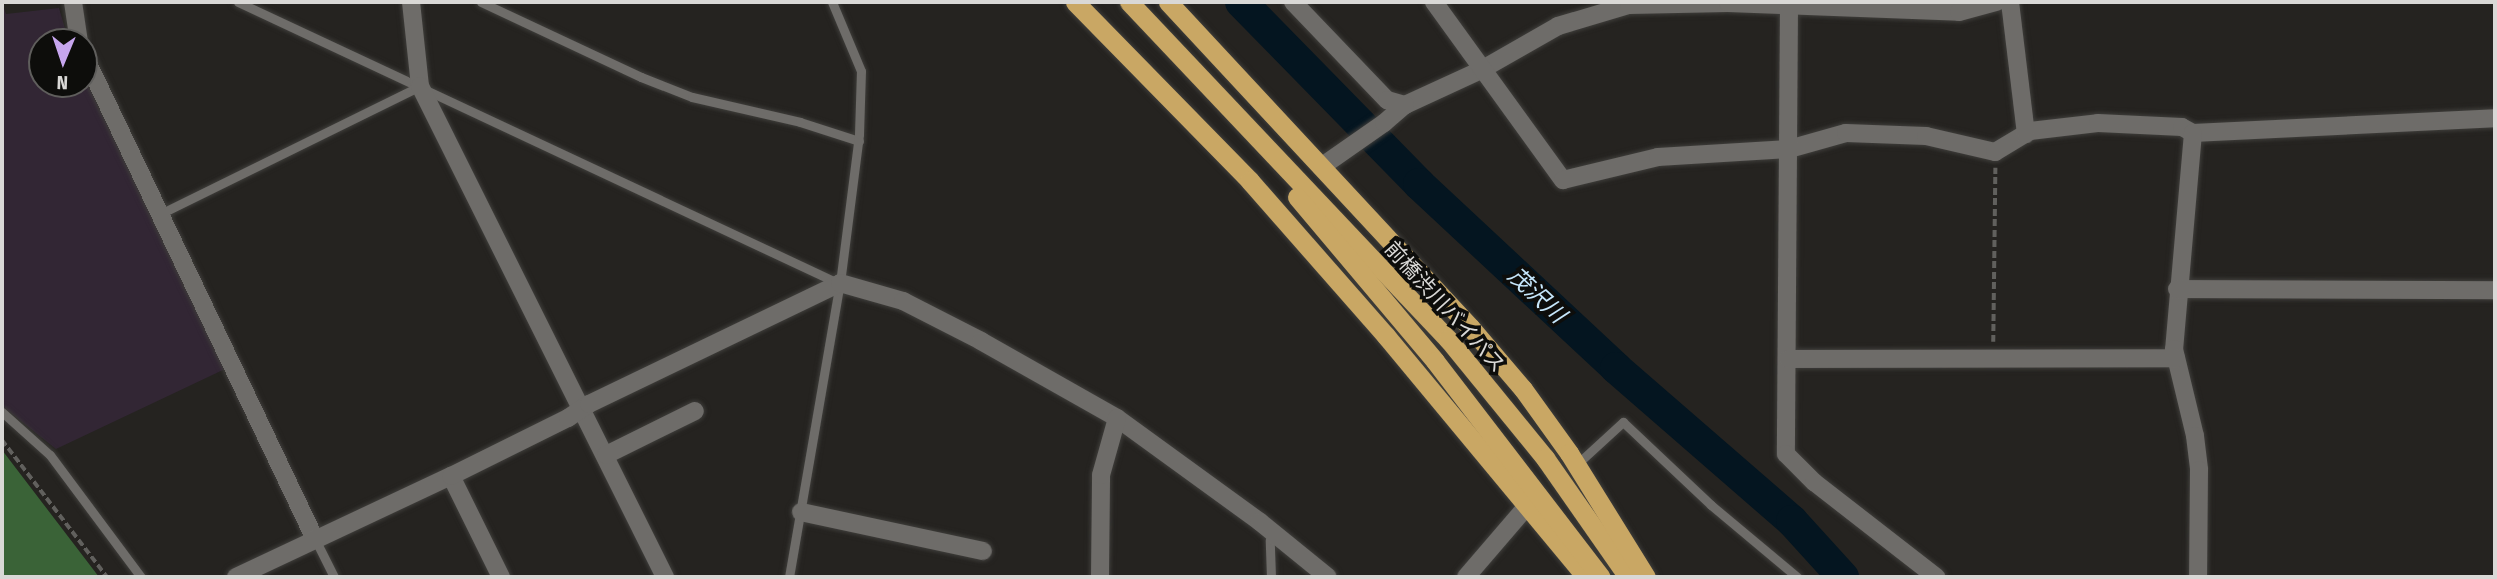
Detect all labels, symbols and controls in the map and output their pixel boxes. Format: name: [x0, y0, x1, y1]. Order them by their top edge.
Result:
north arrow: [28, 28, 98, 98]
text: N: [56, 71, 68, 94]
street label: 前橋渋川バイパス: [1379, 236, 1511, 378]
water label: 茂沢川: [1502, 261, 1572, 329]

